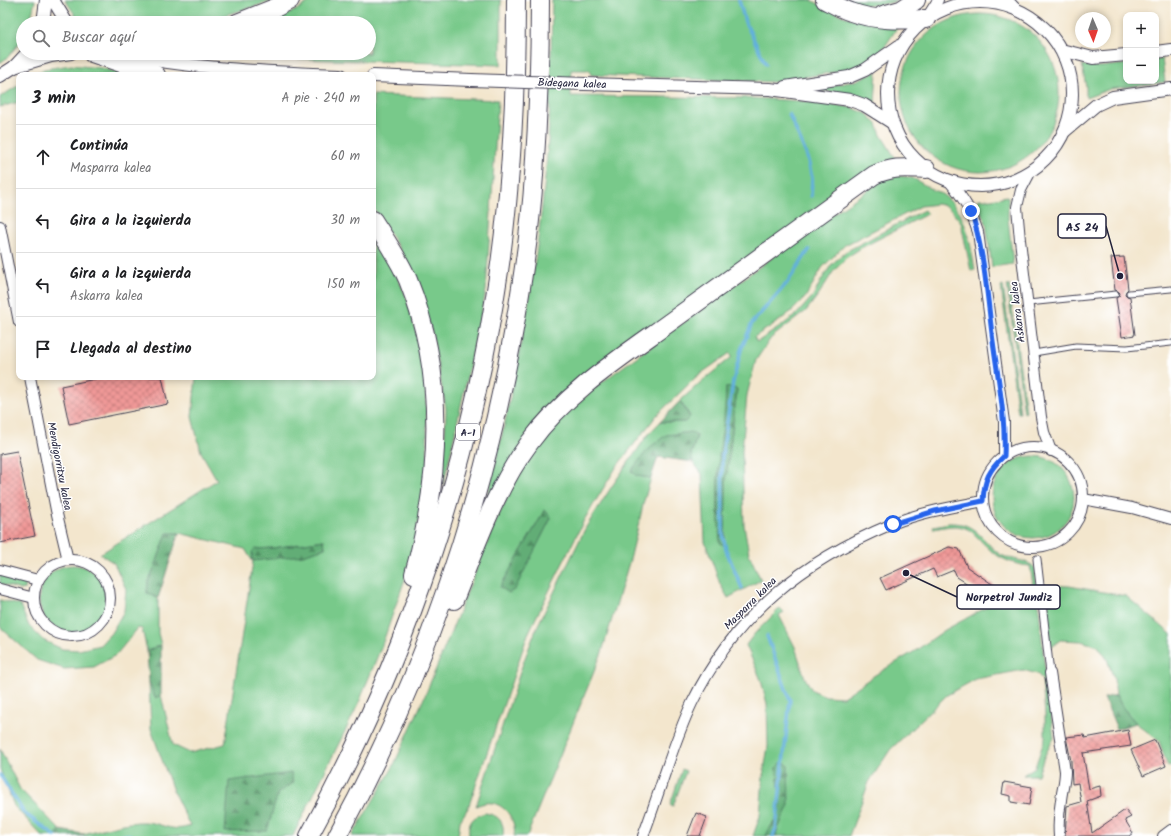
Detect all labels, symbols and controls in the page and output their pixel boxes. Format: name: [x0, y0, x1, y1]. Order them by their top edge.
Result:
north arrow: [1075, 12, 1111, 48]
map controls: [1123, 12, 1159, 84]
button: +: [1123, 12, 1159, 48]
search box: [16, 16, 376, 60]
text: Buscar aquí: [62, 26, 135, 50]
icon: search: [30, 27, 52, 49]
button: −: [1123, 48, 1159, 84]
street label: Bidegana kalea: [537, 74, 607, 94]
text: 3 min: [32, 85, 76, 112]
text: A pie · 240 m: [281, 88, 360, 109]
text: Continúa: [70, 134, 128, 158]
icon: ahead: [32, 146, 54, 168]
text: 60 m: [331, 146, 360, 167]
text: Masparra kalea: [70, 158, 151, 179]
route end: [962, 202, 980, 220]
text: Gira a la izquierda: [70, 209, 191, 233]
icon: left: [32, 210, 54, 232]
text: 30 m: [331, 210, 360, 231]
callout: AS 24: [1058, 214, 1106, 238]
text: AS 24: [1066, 218, 1099, 237]
text: Gira a la izquierda: [70, 262, 191, 286]
icon: left: [32, 274, 54, 296]
text: 150 m: [327, 274, 360, 295]
street label: Askarra kalea: [1005, 280, 1031, 344]
text: Askarra kalea: [70, 286, 143, 307]
text: Llegada al destino: [70, 337, 192, 361]
icon: arrive: [32, 338, 54, 360]
street label: Mendigorritxu kalea: [42, 421, 76, 512]
road number: A-1: [456, 424, 480, 440]
route start: [884, 515, 902, 533]
street label: Masparra kalea: [720, 573, 781, 634]
callout: Norpetrol Jundiz: [957, 585, 1060, 609]
text: Norpetrol Jundiz: [966, 588, 1052, 607]

